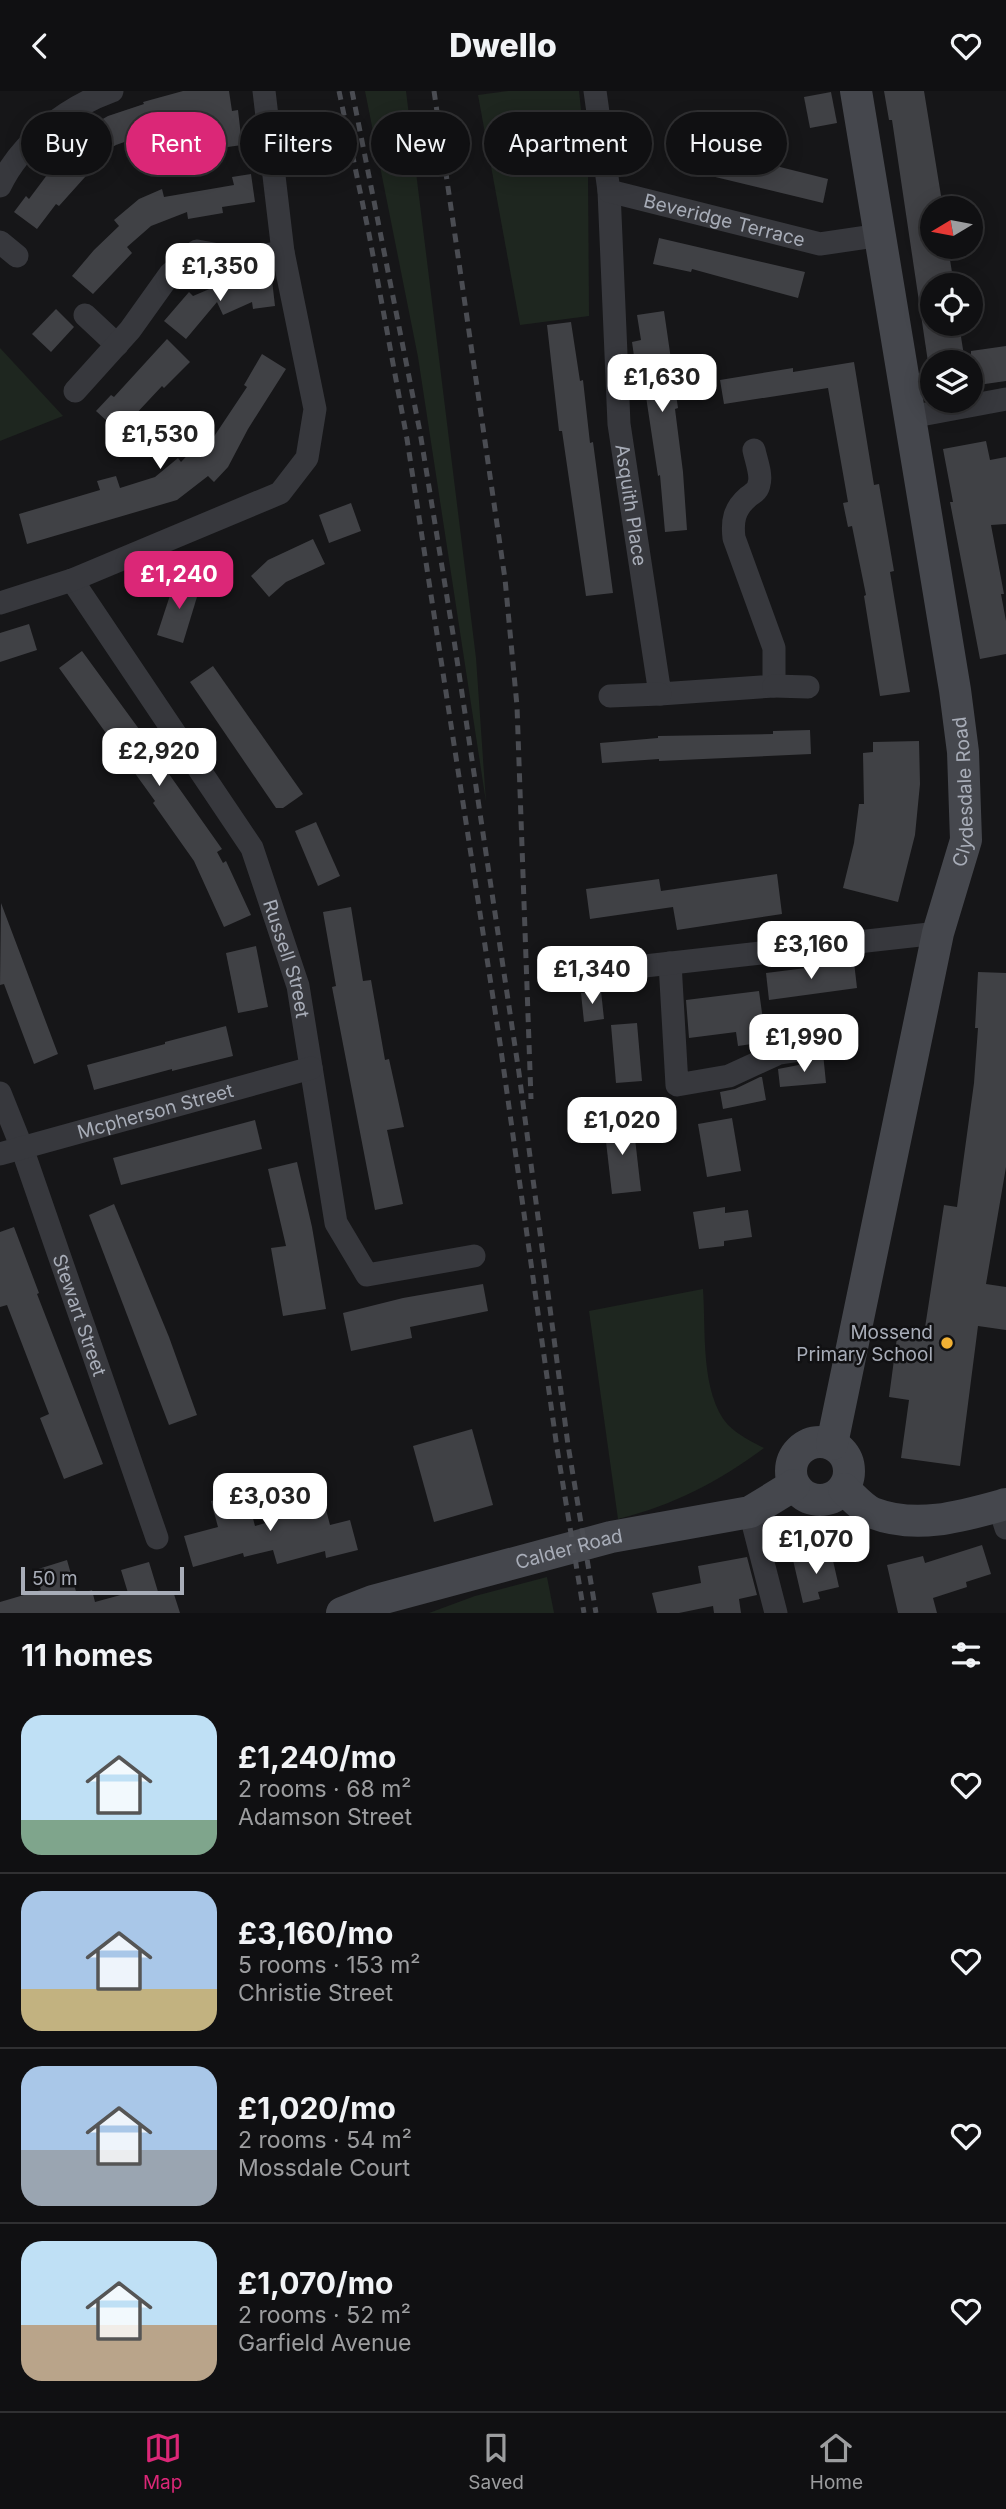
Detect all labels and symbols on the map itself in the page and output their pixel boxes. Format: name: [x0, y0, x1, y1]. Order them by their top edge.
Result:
street label: Beveridge Terrace: [641, 189, 807, 252]
north arrow: [920, 196, 984, 259]
pin: £1,350: [163, 243, 277, 303]
pin: £1,630: [605, 355, 719, 414]
pin: £1,530: [103, 411, 217, 471]
street label: Asquith Place: [610, 443, 651, 567]
pin: £1,240: [122, 552, 236, 611]
street label: Clydesdale Road: [948, 715, 978, 870]
pin: £2,920: [102, 729, 216, 788]
street label: Russell Street: [258, 896, 314, 1020]
pin: £3,160: [754, 921, 868, 981]
pin: £1,340: [535, 947, 649, 1006]
pin: £1,990: [747, 1014, 861, 1074]
street label: Mcpherson Street: [75, 1079, 236, 1144]
pin: £1,020: [565, 1097, 679, 1157]
street label: Stewart Street: [48, 1251, 111, 1379]
place label: Mossend Primary School: [796, 1321, 933, 1366]
marker: Mossend Primary School: [939, 1335, 955, 1351]
pin: £3,030: [213, 1473, 327, 1533]
pin: £1,070: [759, 1517, 873, 1576]
street label: Calder Road: [513, 1524, 624, 1574]
scale bar: [21, 1564, 184, 1596]

